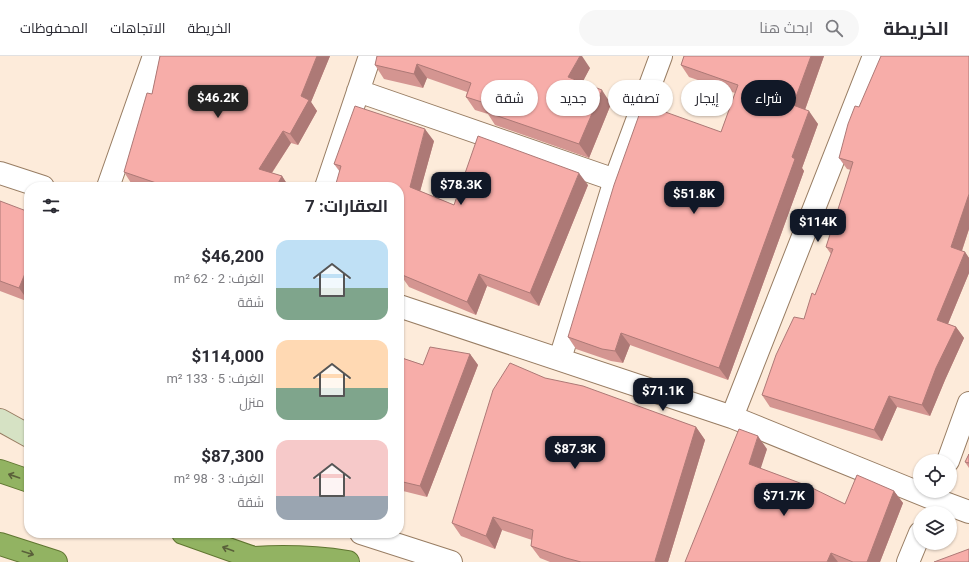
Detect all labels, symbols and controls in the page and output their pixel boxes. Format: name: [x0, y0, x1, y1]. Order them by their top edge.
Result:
search box: [579, 10, 859, 46]
icon: search: [823, 17, 845, 39]
text: الخريطة: [883, 17, 949, 40]
text: ابحث هنا: [759, 19, 813, 37]
text: المحفوظات: [20, 20, 88, 36]
text: الاتجاهات: [110, 20, 166, 36]
text: الخريطة: [188, 20, 231, 36]
chip: شقة: [481, 80, 538, 116]
chip: جديد: [546, 80, 600, 116]
chip: تصفية: [608, 80, 673, 116]
chip: إيجار: [681, 80, 733, 116]
chip: شراء: [741, 80, 796, 116]
pin: $46.2K: [185, 85, 251, 119]
text: $46.2K: [197, 90, 239, 105]
pin: $78.3K: [428, 172, 494, 206]
text: $78.3K: [440, 177, 482, 192]
pin: $51.8K: [661, 181, 727, 215]
text: $51.8K: [673, 186, 715, 201]
icon: filters: [40, 195, 62, 217]
text: العقارات: 7: [305, 196, 388, 216]
pin: $114K: [790, 209, 846, 243]
text: $114K: [799, 214, 837, 229]
text: $46,200: [201, 246, 264, 266]
icon: home: [308, 256, 356, 304]
text: الغرف: 2 · 62 m²: [174, 271, 264, 286]
text: شقة: [237, 295, 264, 310]
text: $114,000: [192, 346, 264, 366]
icon: home: [308, 356, 356, 404]
text: الغرف: 5 · 133 m²: [166, 371, 264, 386]
pin: $71.1K: [630, 378, 696, 412]
text: $71.1K: [642, 383, 684, 398]
text: منزل: [239, 395, 264, 410]
pin: $87.3K: [542, 436, 608, 470]
text: $87.3K: [554, 441, 596, 456]
text: $87,300: [201, 446, 264, 466]
map controls: [913, 454, 957, 550]
button: locate: [913, 454, 957, 498]
icon: home: [308, 456, 356, 504]
text: الغرف: 3 · 98 m²: [174, 471, 264, 486]
one-way arrow: [8, 472, 21, 479]
pin: $71.7K: [751, 483, 817, 517]
text: $71.7K: [763, 488, 805, 503]
text: شقة: [237, 495, 264, 510]
button: layers: [913, 506, 957, 550]
one-way arrow: [223, 544, 235, 552]
one-way arrow: [21, 550, 34, 557]

